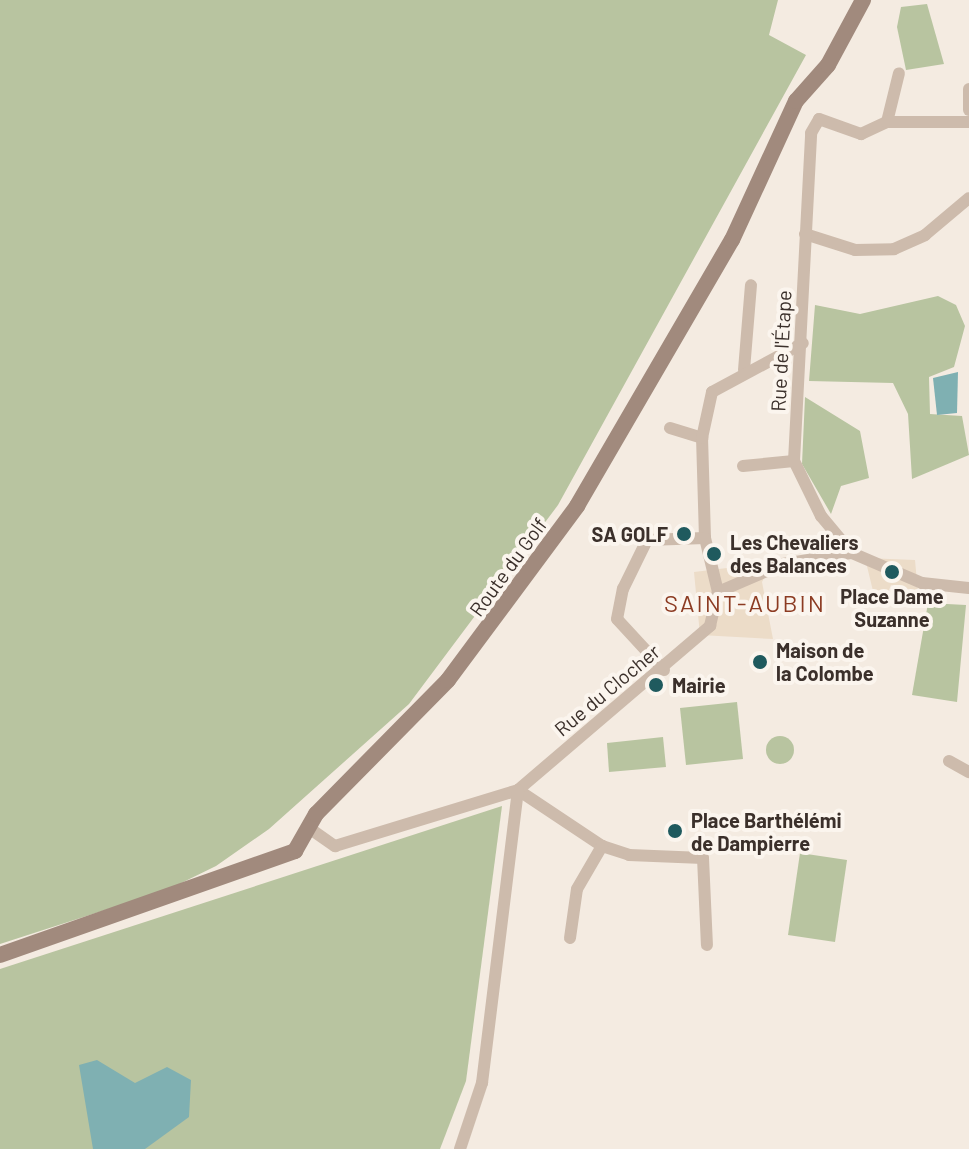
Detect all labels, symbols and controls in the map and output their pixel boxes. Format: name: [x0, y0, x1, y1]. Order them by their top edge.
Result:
street label: Rue de l'Étape: [766, 290, 796, 412]
street label: Route du Golf: [464, 513, 552, 621]
place label: SA GOLF: [591, 522, 668, 546]
marker: SA GOLF: [675, 525, 693, 543]
place label: Les Chevaliers des Balances: [730, 530, 859, 577]
marker: Les Chevaliers des Balances: [705, 545, 723, 563]
marker: Place Dame Suzanne: [883, 563, 901, 581]
place label: Place Dame Suzanne: [840, 584, 944, 631]
district label: SAINT-AUBIN: [664, 589, 826, 617]
place label: Maison de la Colombe: [776, 638, 874, 685]
street label: Rue du Clocher: [550, 639, 664, 741]
marker: Maison de la Colombe: [751, 653, 769, 671]
place label: Mairie: [672, 673, 726, 697]
marker: Mairie: [647, 676, 665, 694]
place label: Place Barthélémi de Dampierre: [691, 808, 842, 855]
marker: Place Barthélémi de Dampierre: [666, 822, 684, 840]

